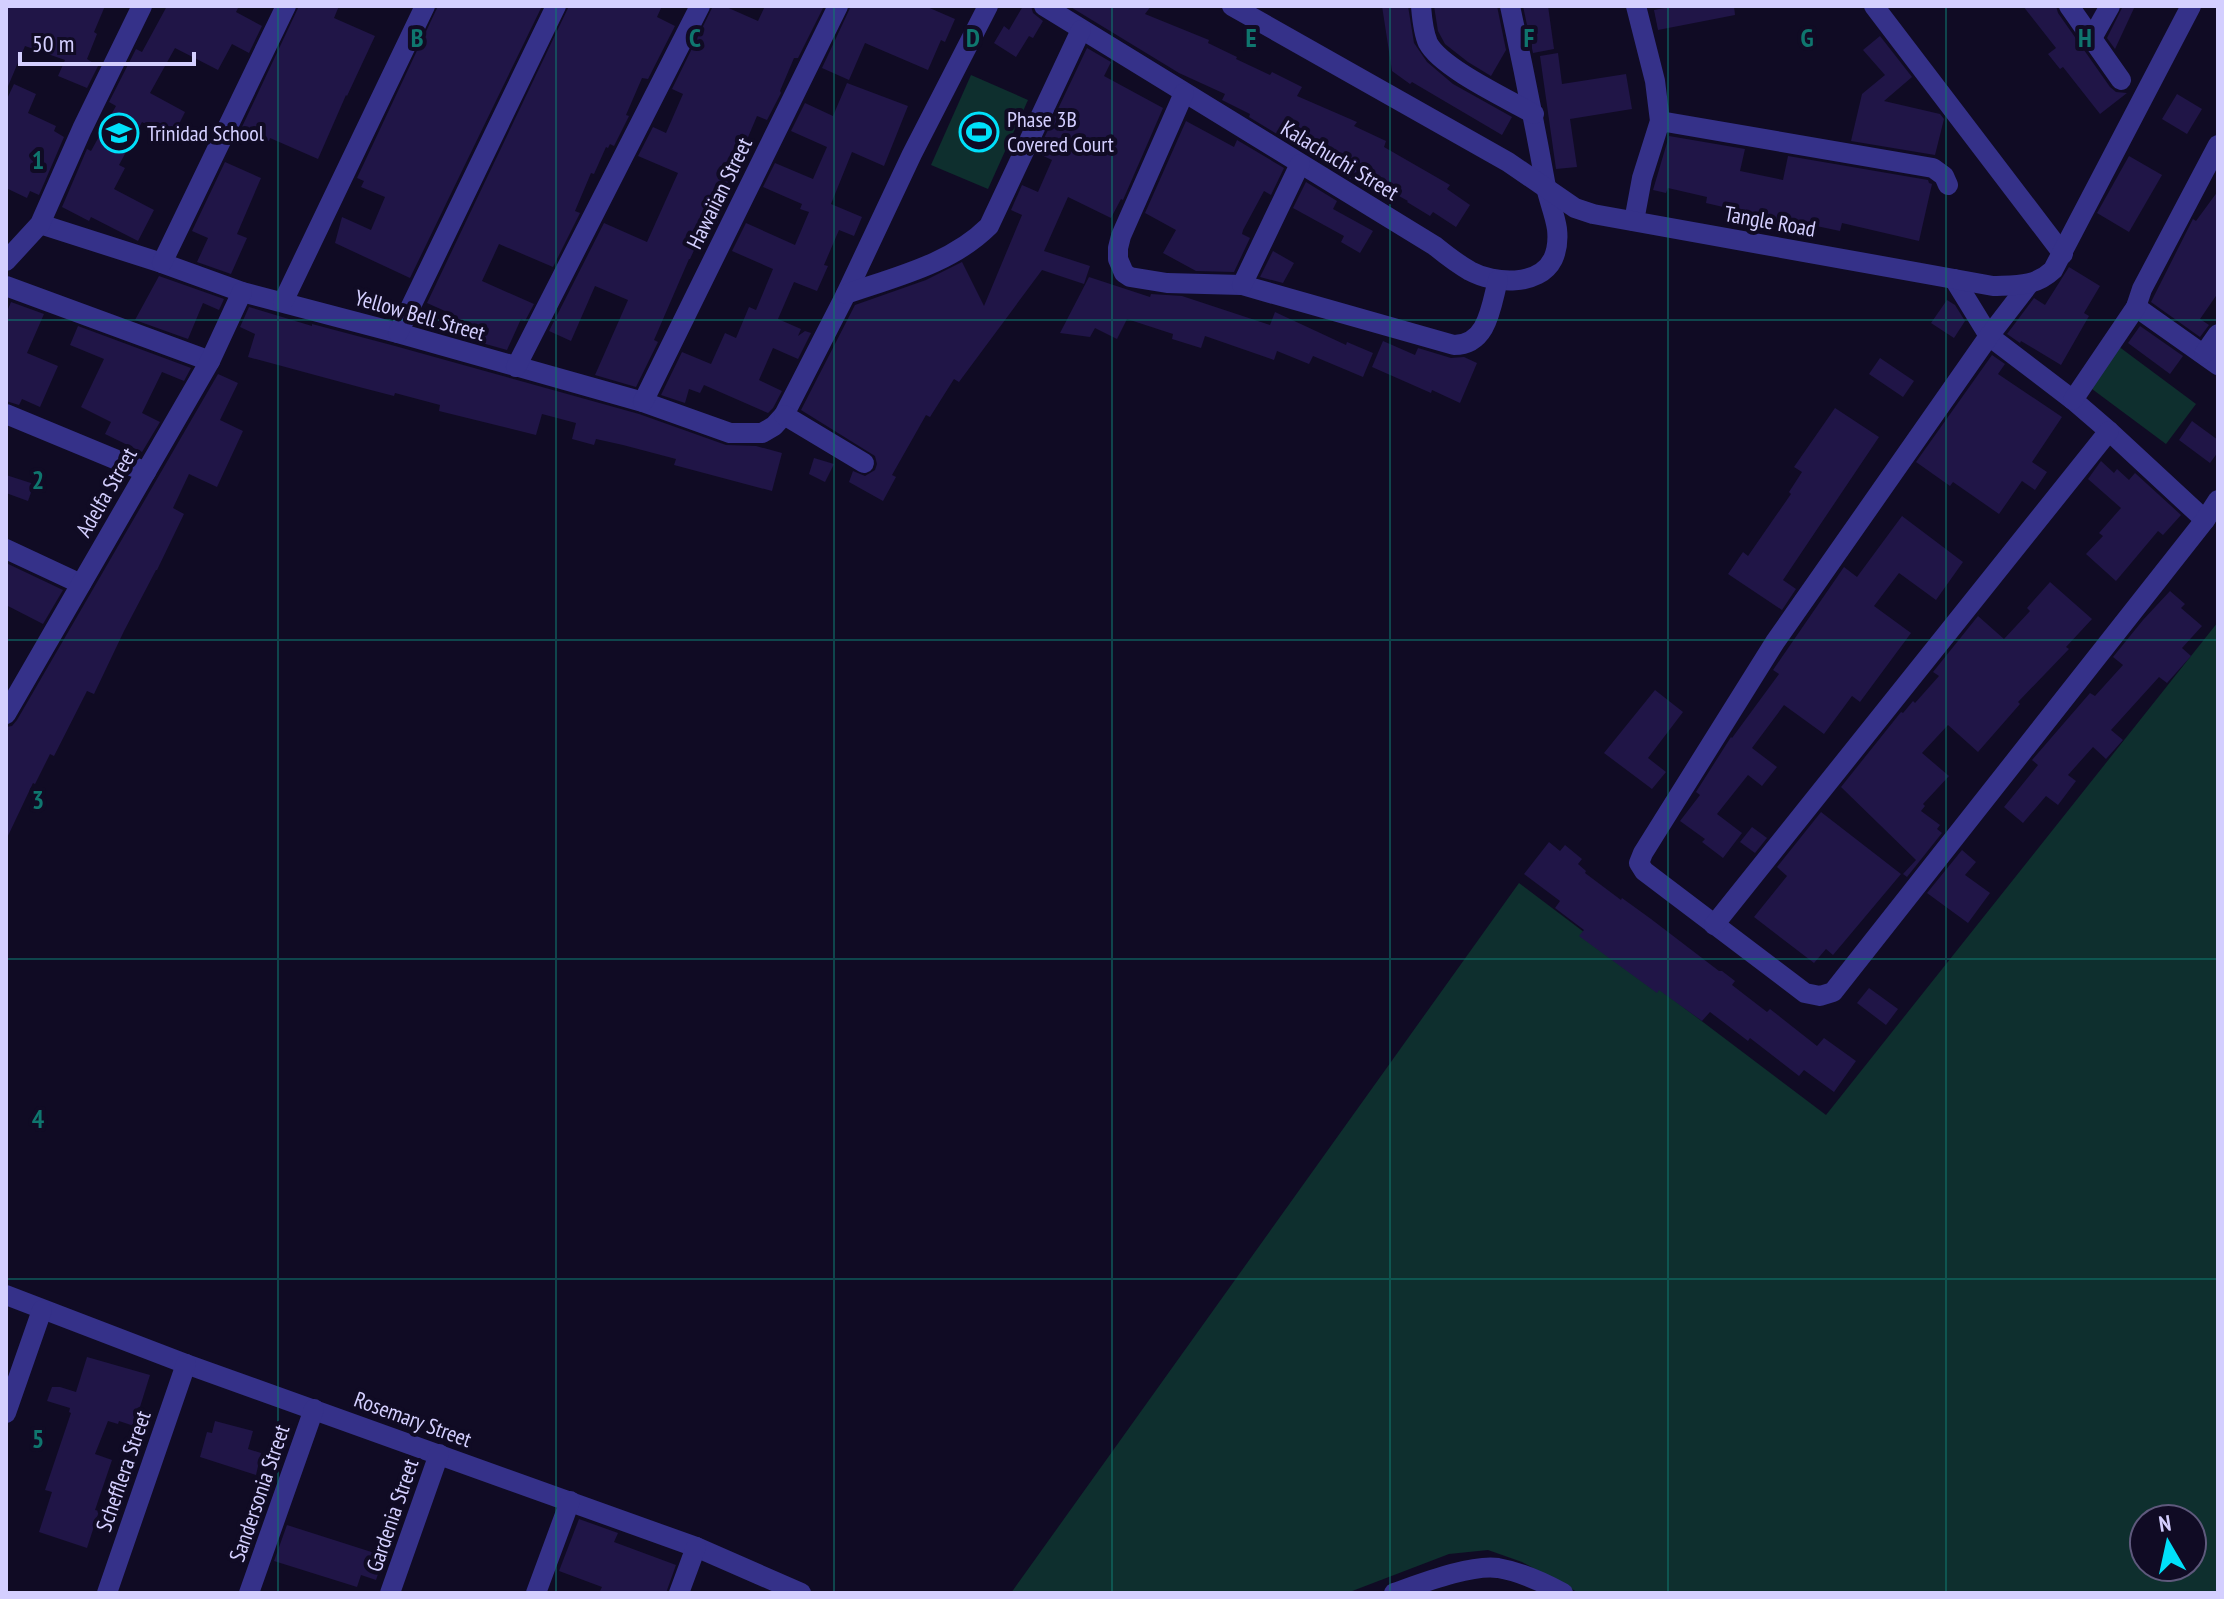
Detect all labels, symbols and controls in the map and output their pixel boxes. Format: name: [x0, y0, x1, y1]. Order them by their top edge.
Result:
scale bar: [20, 16, 194, 66]
text: B: [411, 21, 424, 54]
text: C: [689, 21, 701, 54]
text: D: [966, 21, 980, 54]
text: E: [1245, 21, 1257, 54]
text: F: [1524, 21, 1535, 54]
text: G: [1800, 21, 1814, 54]
text: H: [2078, 21, 2092, 54]
text: 50 m: [32, 28, 74, 59]
place label: Phase 3B Covered Court: [1007, 105, 1114, 158]
sports icon: Phase 3B Covered Court: [958, 111, 1000, 153]
school or university icon: Trinidad School: [98, 112, 140, 154]
street label: Kalachuchi Street: [1276, 114, 1404, 206]
place label: Trinidad School: [147, 119, 265, 147]
street label: Hawaiian Street: [680, 133, 758, 253]
text: 1: [32, 143, 44, 176]
street label: Tangle Road: [1722, 199, 1818, 243]
street label: Yellow Bell Street: [352, 283, 488, 347]
street label: Adelfa Street: [69, 442, 143, 542]
text: 2: [32, 463, 44, 496]
text: 3: [32, 783, 44, 816]
text: 4: [32, 1102, 45, 1135]
street label: Rosemary Street: [351, 1385, 475, 1453]
street label: Schefflera Street: [89, 1407, 157, 1535]
street label: Sandersonia Street: [223, 1421, 295, 1565]
text: 5: [32, 1422, 44, 1455]
street label: Gardenia Street: [360, 1455, 424, 1575]
north arrow: [2128, 1503, 2208, 1583]
text: N: [2157, 1508, 2173, 1538]

